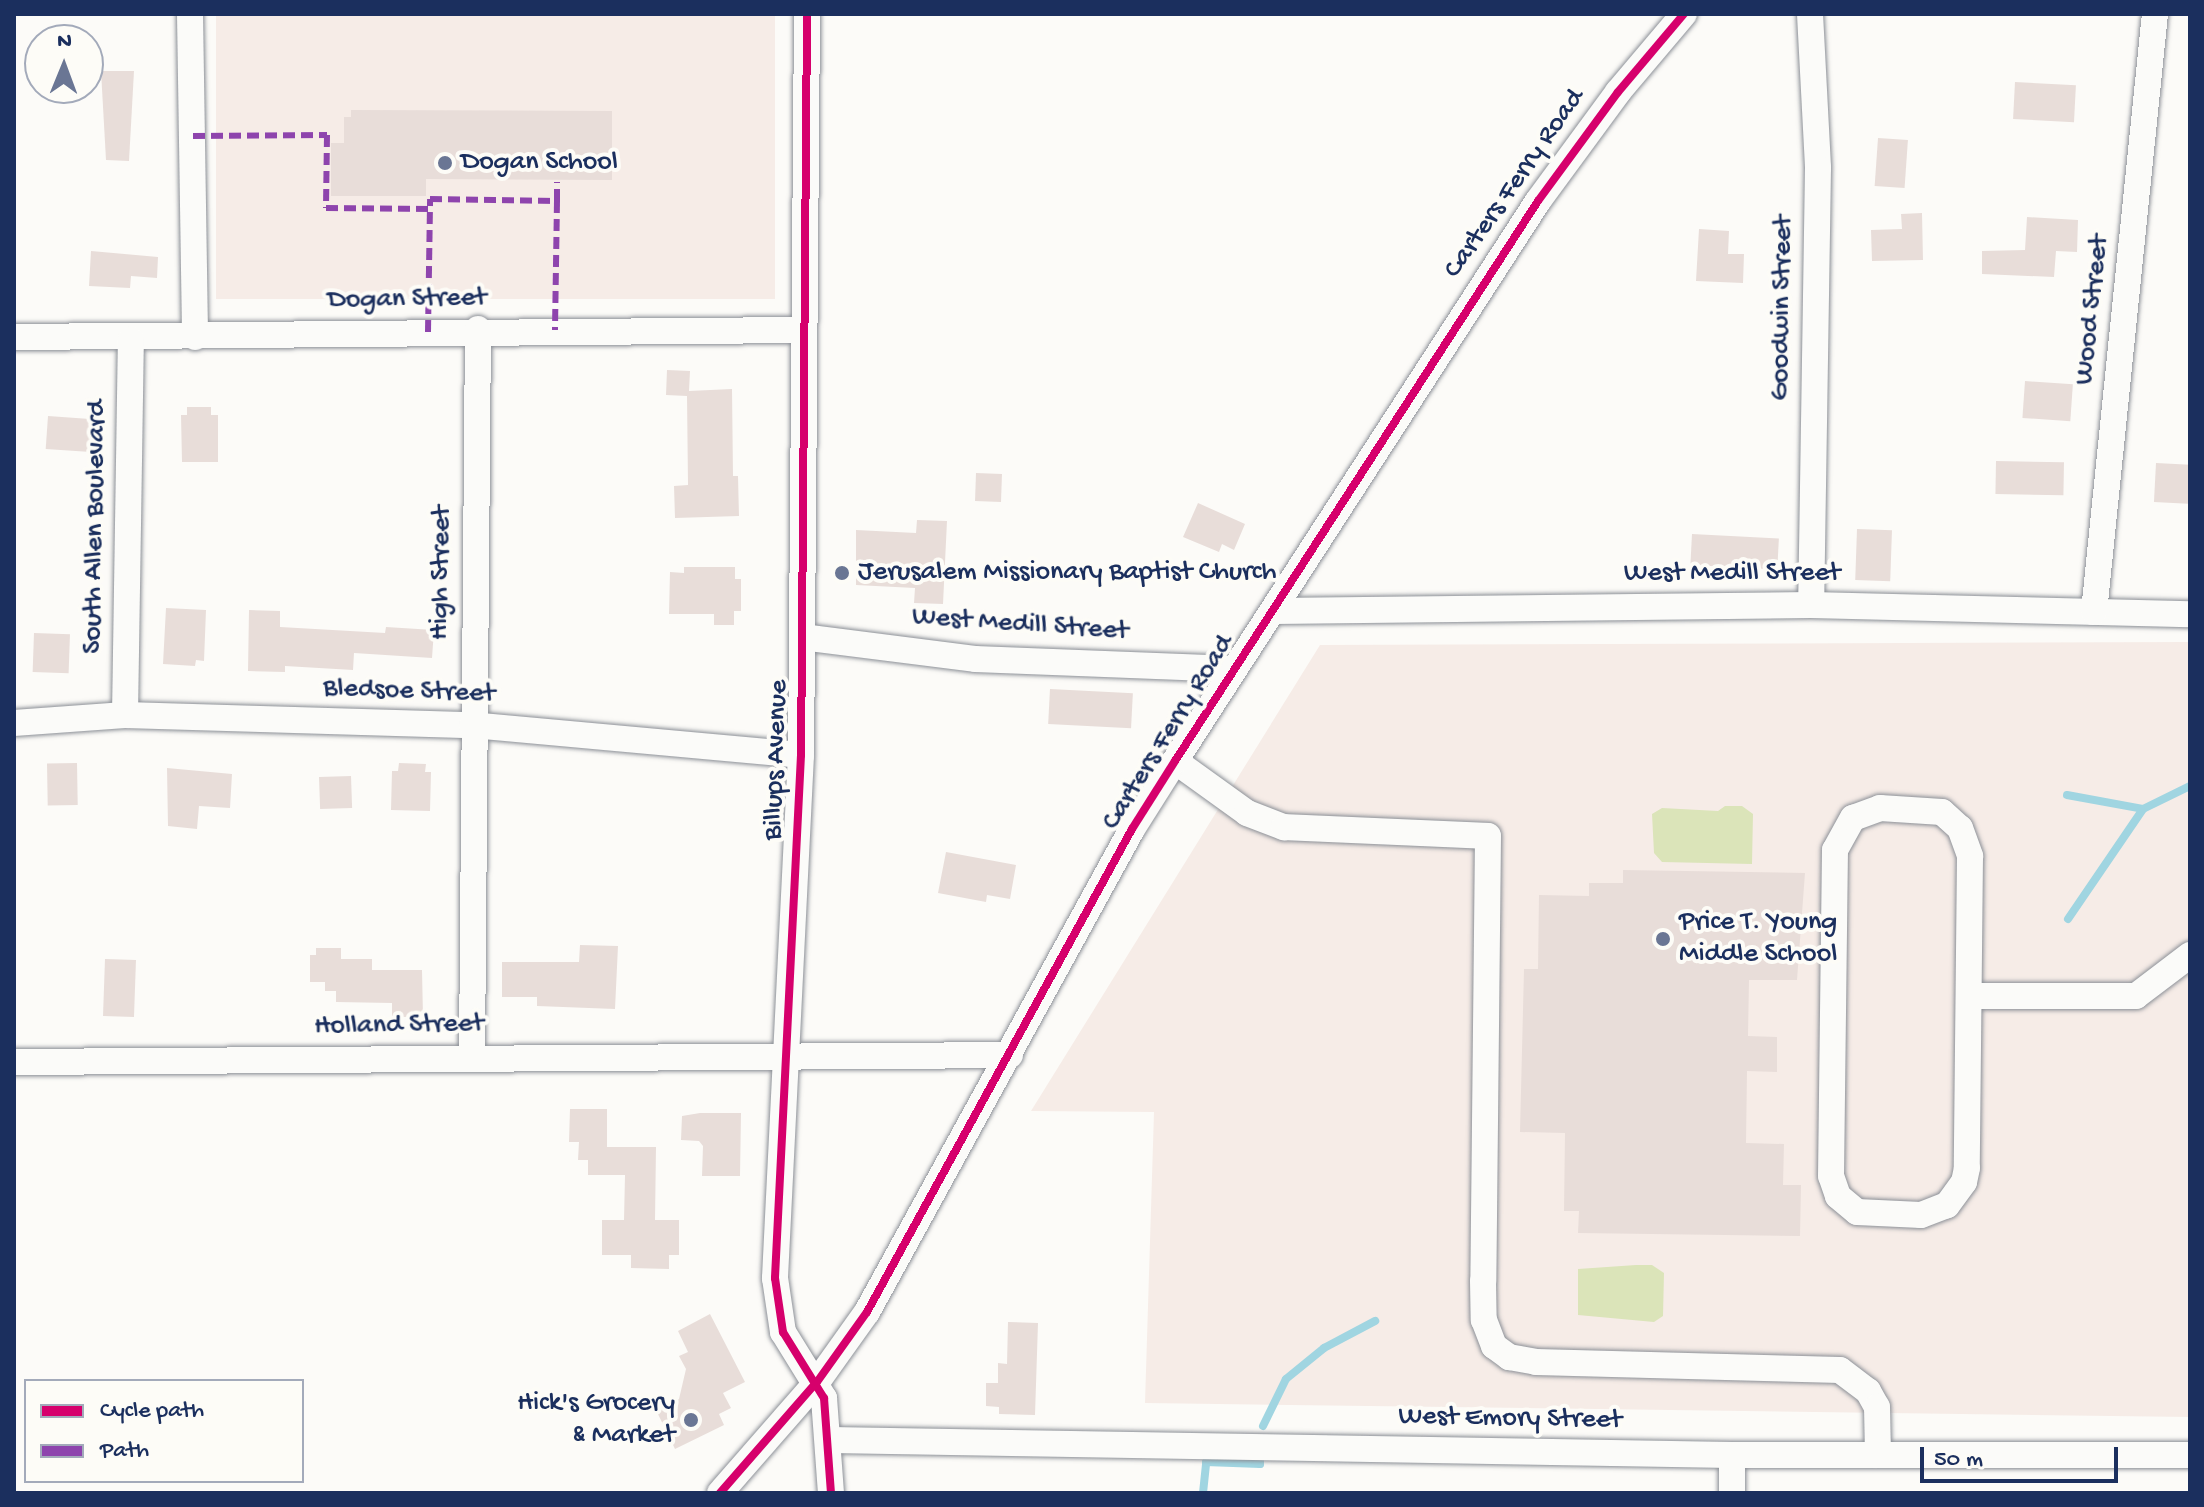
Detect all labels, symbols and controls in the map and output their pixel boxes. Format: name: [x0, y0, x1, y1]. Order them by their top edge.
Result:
north arrow: [24, 24, 104, 104]
text: N: [57, 29, 72, 55]
street label: Carters Ferry Road: [1437, 83, 1593, 285]
place label: Dogan School: [461, 146, 618, 180]
marker: Dogan School: [436, 154, 454, 172]
street label: Goodwin Street: [1765, 215, 1801, 401]
street label: Wood Street: [2068, 233, 2118, 387]
street label: Dogan Street: [327, 282, 487, 318]
street label: South Allen Boulevard: [77, 400, 115, 654]
street label: High Street: [424, 506, 460, 640]
place label: Jerusalem Missionary Baptist Church: [858, 556, 1277, 590]
street label: West Medill Street: [1624, 557, 1840, 591]
marker: Jerusalem Missionary Baptist Church: [833, 564, 851, 582]
street label: West Medill Street: [911, 601, 1129, 649]
street label: Carters Ferry Road: [1096, 629, 1242, 837]
street label: Bledsoe Street: [323, 672, 495, 712]
street label: Billups Avenue: [757, 679, 797, 841]
place label: Price T. Young Middle School: [1679, 906, 1837, 972]
marker: Price T. Young Middle School: [1654, 930, 1672, 948]
street label: Holland Street: [314, 1008, 484, 1044]
legend: [24, 1379, 304, 1483]
place label: Hick's Grocery & Market: [517, 1387, 675, 1453]
text: Cycle path: [100, 1397, 204, 1426]
street label: West Emory Street: [1398, 1400, 1622, 1438]
marker: Hick's Grocery & Market: [682, 1411, 700, 1429]
scale bar: [1924, 1431, 2122, 1481]
text: Path: [100, 1437, 149, 1466]
text: 50 m: [1934, 1446, 1983, 1475]

